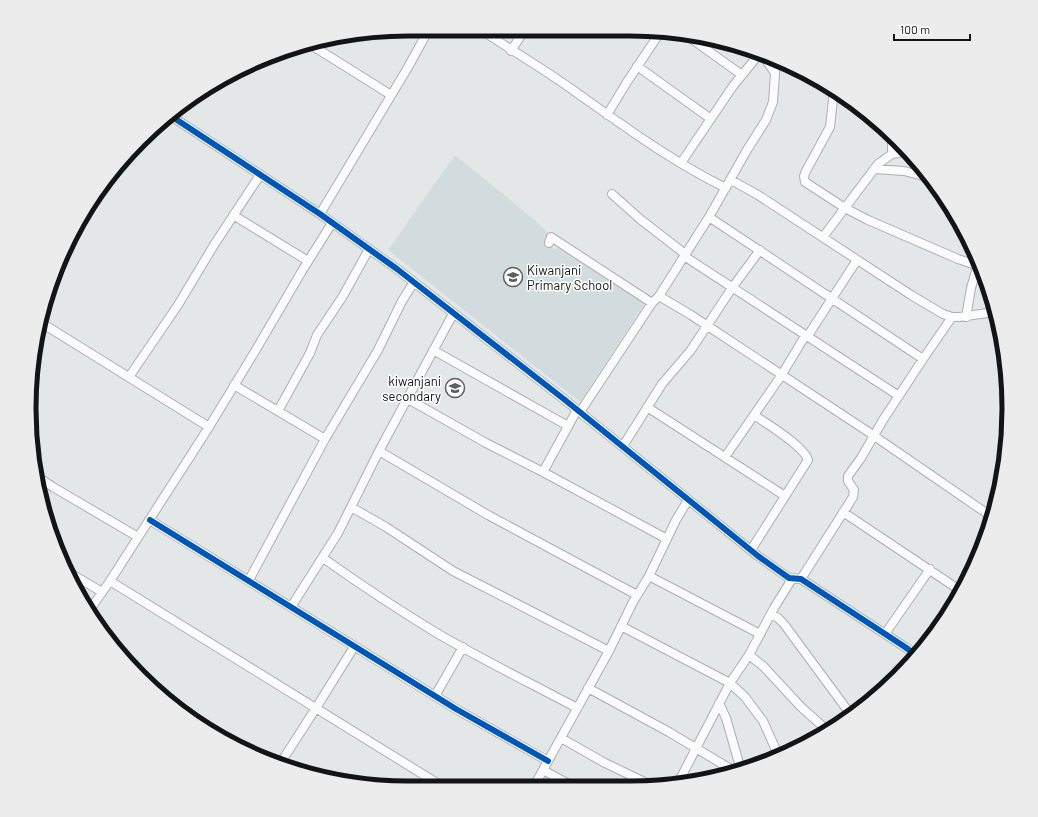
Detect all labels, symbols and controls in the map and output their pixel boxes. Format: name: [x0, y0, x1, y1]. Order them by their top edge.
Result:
scale bar: [894, 16, 970, 42]
text: 100 m: [900, 22, 930, 36]
place label: Kiwanjani Primary School: [527, 262, 612, 293]
school or university icon: Kiwanjani Primary School: [502, 266, 524, 288]
place label: kiwanjani secondary: [382, 373, 441, 404]
school or university icon: kiwanjani secondary: [444, 377, 466, 399]

